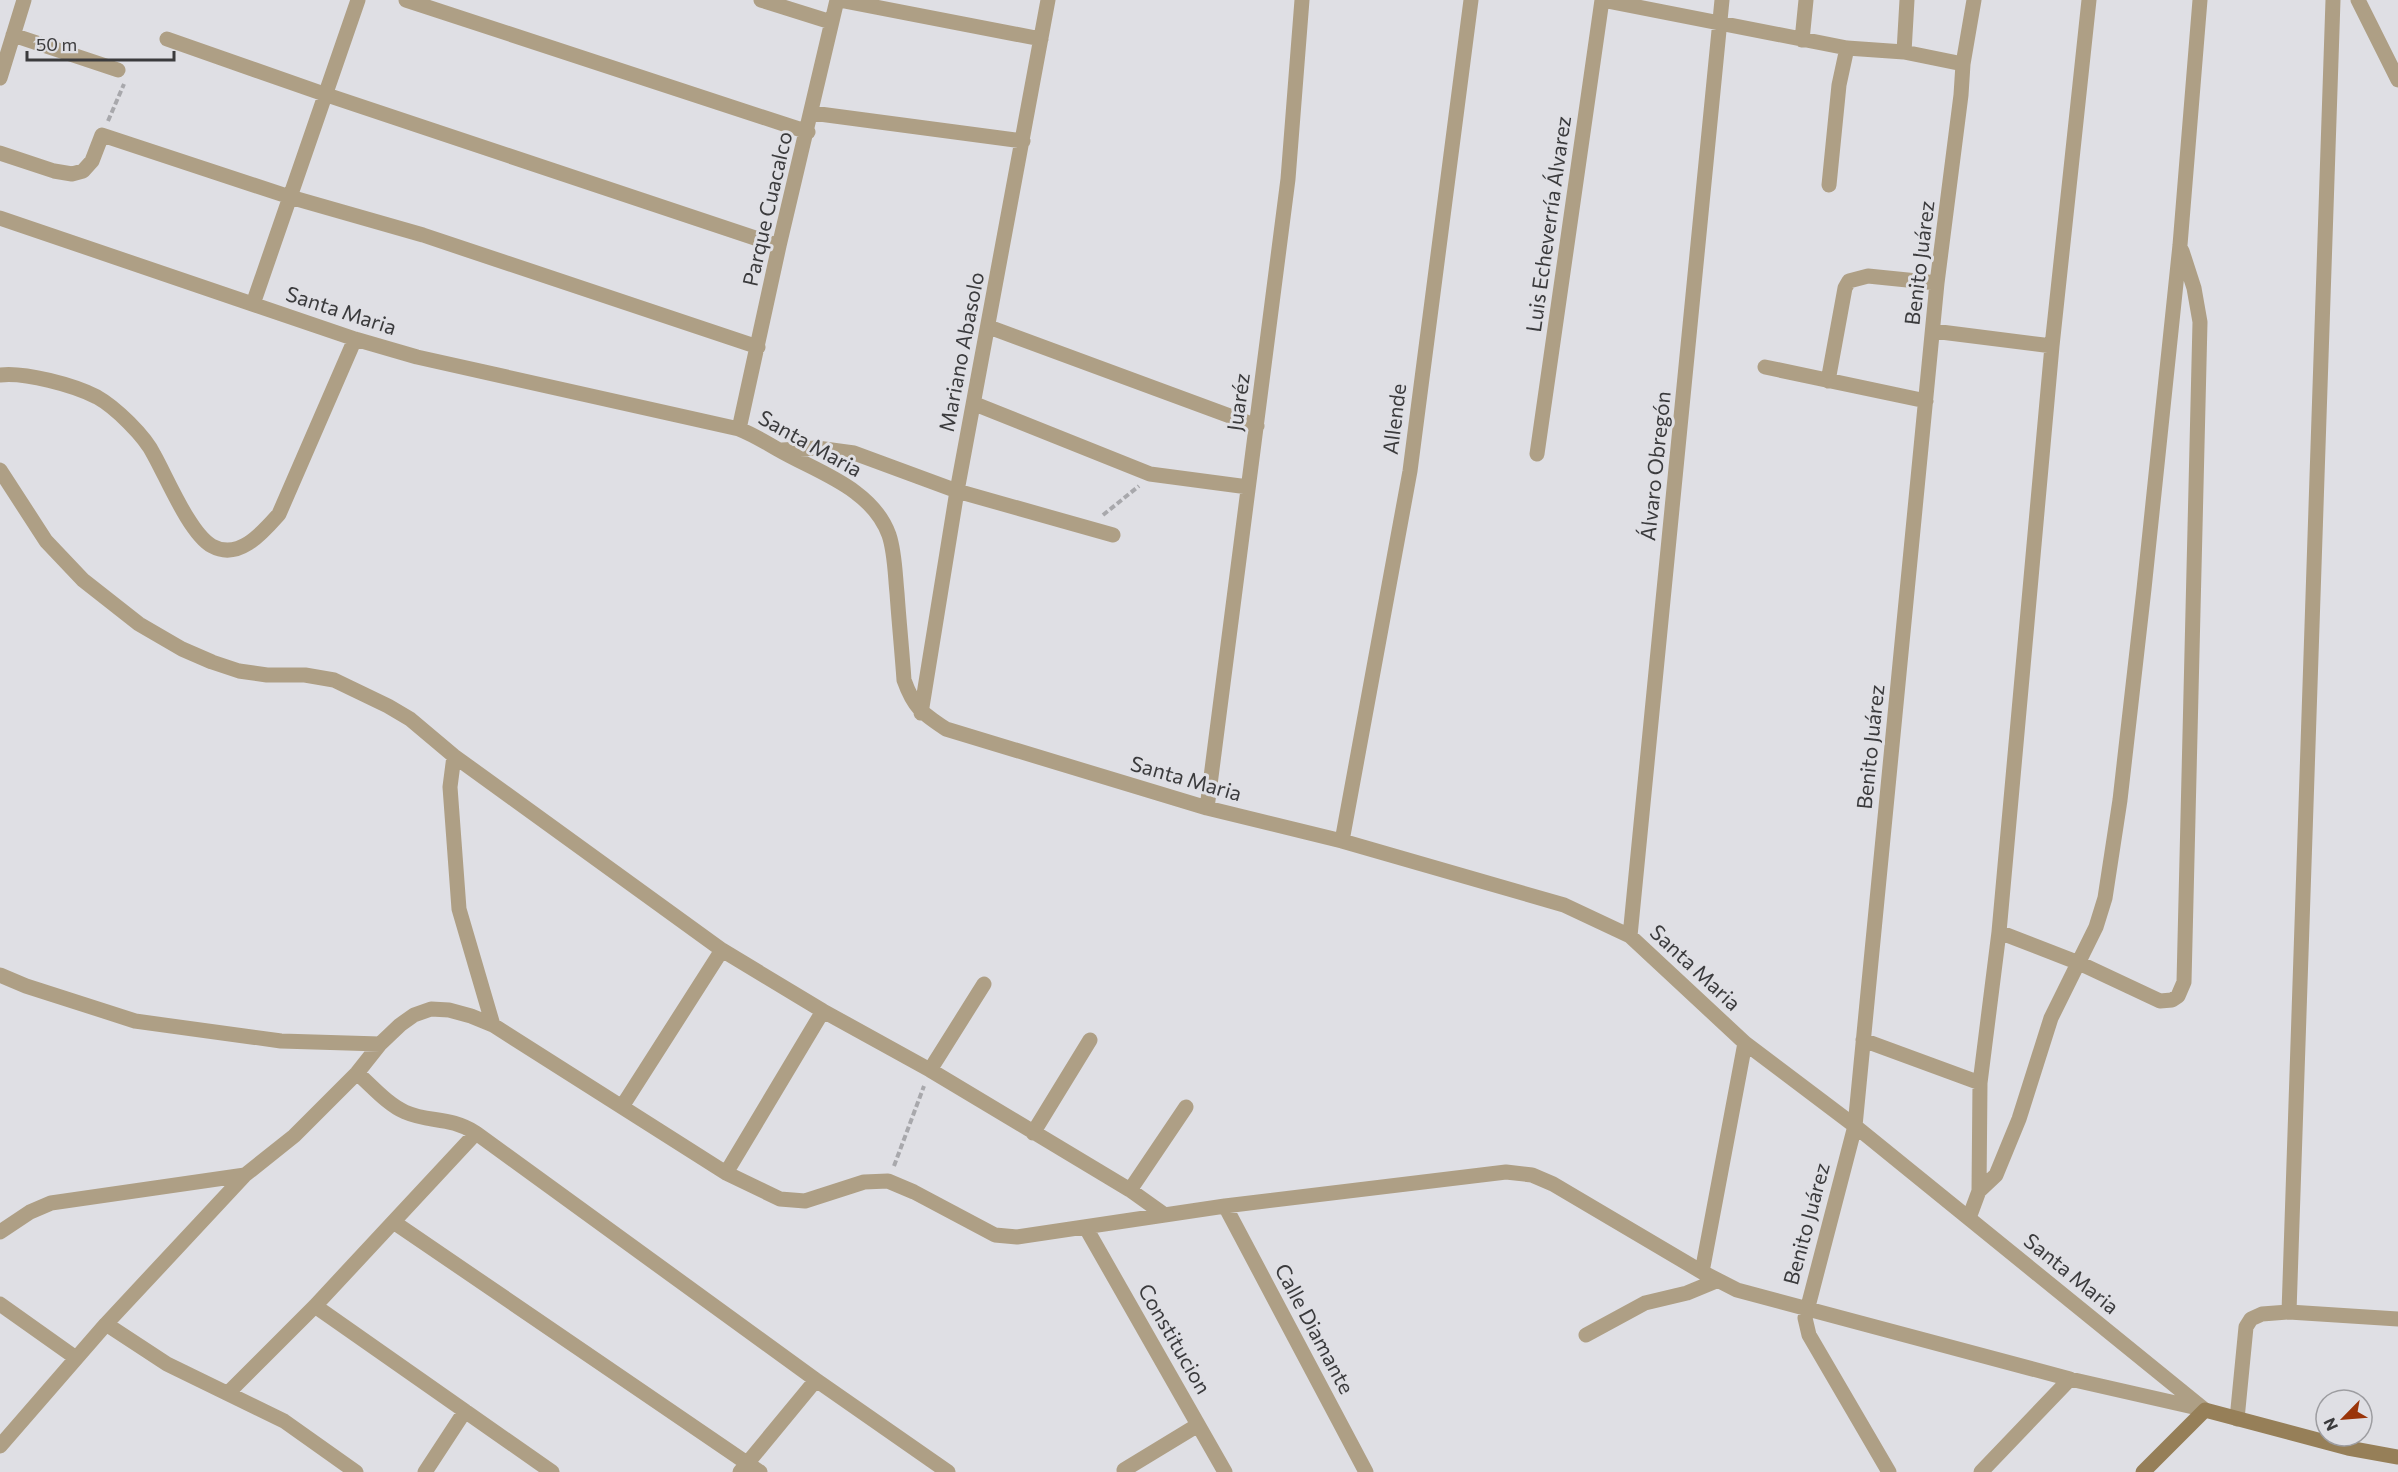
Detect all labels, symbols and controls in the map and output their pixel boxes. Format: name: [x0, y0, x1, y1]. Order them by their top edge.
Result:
scale bar: [27, 24, 174, 62]
text: 50 m: [36, 33, 77, 55]
street label: Luis Echeverría Álvarez: [1520, 114, 1575, 333]
street label: Parque Cuacalco: [737, 129, 796, 288]
street label: Benito Juárez: [1898, 199, 1939, 327]
street label: Mariano Abasolo: [933, 270, 988, 434]
street label: Santa Maria: [283, 280, 400, 339]
street label: Juaréz: [1221, 371, 1254, 432]
street label: Allende: [1377, 382, 1410, 456]
street label: Álvaro Obregón: [1634, 390, 1675, 542]
street label: Santa Maria: [755, 404, 867, 481]
street label: Benito Juárez: [1851, 683, 1888, 810]
street label: Santa Maria: [1128, 750, 1245, 805]
street label: Santa Maria: [1646, 919, 1746, 1015]
street label: Benito Juárez: [1777, 1160, 1834, 1287]
street label: Santa Maria: [2020, 1227, 2124, 1319]
street label: Calle Diamante: [1271, 1259, 1360, 1398]
street label: Constitucion: [1134, 1279, 1217, 1398]
north arrow: [2314, 1388, 2374, 1448]
text: N: [2319, 1415, 2341, 1434]

